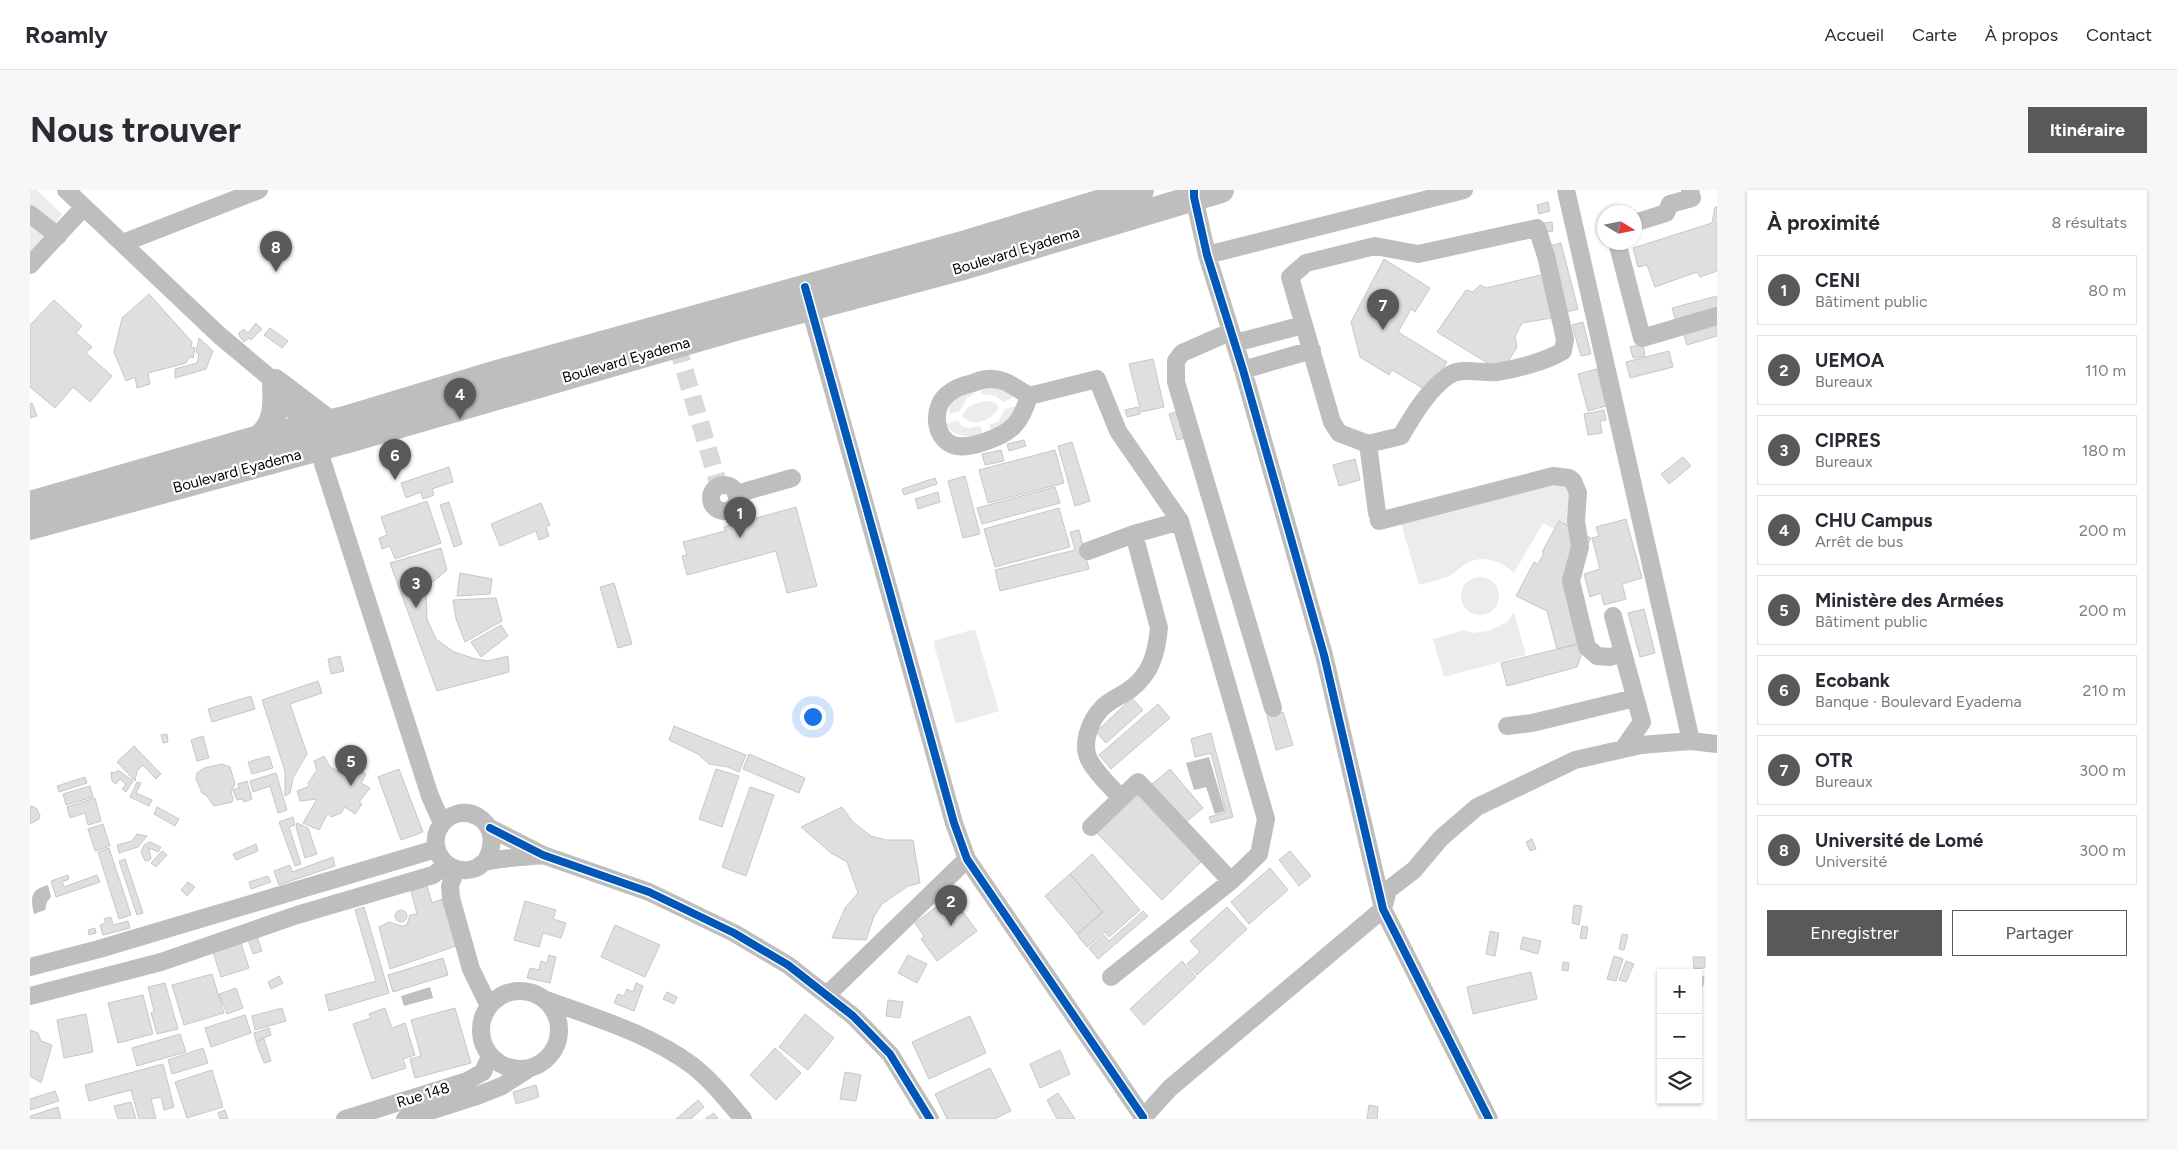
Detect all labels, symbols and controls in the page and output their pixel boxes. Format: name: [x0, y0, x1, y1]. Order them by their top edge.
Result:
text: Roamly: [25, 20, 108, 49]
text: Accueil: [1824, 24, 1884, 46]
text: Carte: [1912, 24, 1957, 46]
text: À propos: [1985, 24, 2058, 46]
text: Contact: [2086, 24, 2152, 46]
button: Itinéraire: [2028, 107, 2147, 153]
text: Nous trouver: [30, 109, 241, 151]
north arrow: [1597, 205, 1642, 250]
text: À proximité: [1767, 210, 1880, 235]
text: 8 résultats: [2051, 213, 2127, 232]
street label: Boulevard Eyadema: [950, 223, 1082, 279]
pin: 8: [260, 231, 292, 272]
text: CENI: [1815, 269, 1860, 292]
text: 1: [1781, 281, 1787, 300]
text: 80 m: [2088, 281, 2126, 300]
pin: 7: [1367, 289, 1399, 330]
text: Bâtiment public: [1815, 292, 1928, 311]
street label: Boulevard Eyadema: [560, 333, 692, 387]
text: UEMOA: [1815, 349, 1884, 372]
text: 2: [1779, 361, 1789, 380]
text: 110 m: [2085, 361, 2126, 380]
text: Bureaux: [1815, 372, 1873, 391]
pin: 4: [444, 378, 476, 419]
text: CIPRES: [1815, 429, 1881, 452]
pin: 6: [379, 439, 411, 480]
text: 3: [1780, 441, 1788, 460]
text: 180 m: [2082, 441, 2126, 460]
street label: Boulevard Eyadema: [171, 445, 303, 497]
text: Bureaux: [1815, 452, 1873, 471]
pin: 1: [724, 497, 756, 538]
text: CHU Campus: [1815, 509, 1932, 532]
text: 4: [1779, 521, 1789, 540]
text: 200 m: [2079, 521, 2126, 540]
text: Arrêt de bus: [1815, 532, 1903, 551]
pin: 3: [400, 567, 432, 608]
text: Ministère des Armées: [1815, 589, 2004, 612]
text: 5: [1779, 601, 1789, 620]
text: 200 m: [2079, 601, 2126, 620]
text: Bâtiment public: [1815, 612, 1928, 631]
text: Ecobank: [1815, 669, 1890, 692]
text: 6: [1779, 681, 1789, 700]
text: 210 m: [2083, 681, 2126, 700]
text: Banque · Boulevard Eyadema: [1815, 692, 2022, 711]
your location: [800, 704, 826, 730]
pin: 5: [335, 745, 367, 786]
text: OTR: [1815, 749, 1853, 772]
text: 7: [1780, 761, 1788, 780]
text: 300 m: [2079, 761, 2126, 780]
text: Bureaux: [1815, 772, 1873, 791]
text: Université de Lomé: [1815, 829, 1983, 852]
text: 8: [1779, 841, 1789, 860]
text: 300 m: [2079, 841, 2126, 860]
text: Université: [1815, 852, 1887, 871]
pin: 2: [935, 885, 967, 926]
button: Enregistrer: [1767, 910, 1942, 956]
button: Partager: [1952, 910, 2127, 956]
map controls: [1657, 969, 1702, 1104]
button: +: [1657, 969, 1702, 1014]
button: −: [1657, 1014, 1702, 1059]
button: layers: [1657, 1059, 1702, 1104]
street label: Rue 148: [394, 1078, 452, 1112]

